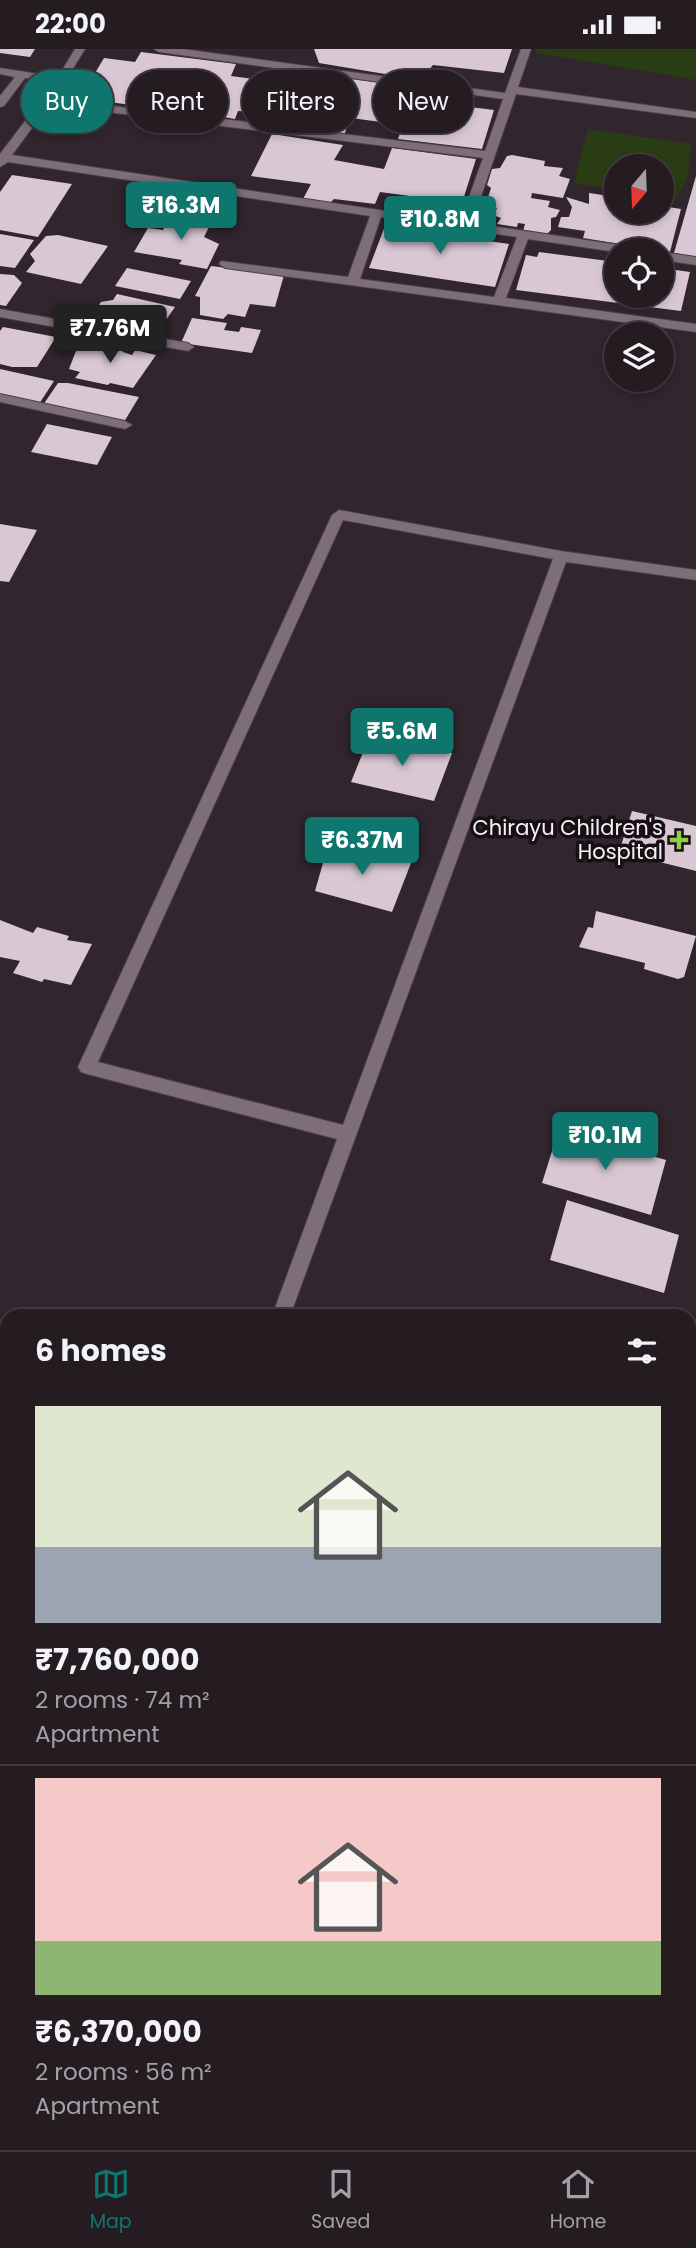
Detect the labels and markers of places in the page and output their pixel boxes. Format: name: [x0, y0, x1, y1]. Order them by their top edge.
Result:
pin: ₹16.3M: [124, 183, 238, 242]
pin: ₹10.8M: [383, 197, 497, 256]
pin: ₹7.76M: [53, 305, 167, 365]
pin: ₹5.6M: [353, 709, 451, 768]
place label: Chirayu Children's Hospital: [473, 813, 663, 866]
pin: ₹6.37M: [305, 817, 419, 877]
marker: Chirayu Children's Hospital: [669, 830, 689, 850]
pin: ₹10.1M: [548, 1113, 662, 1172]

